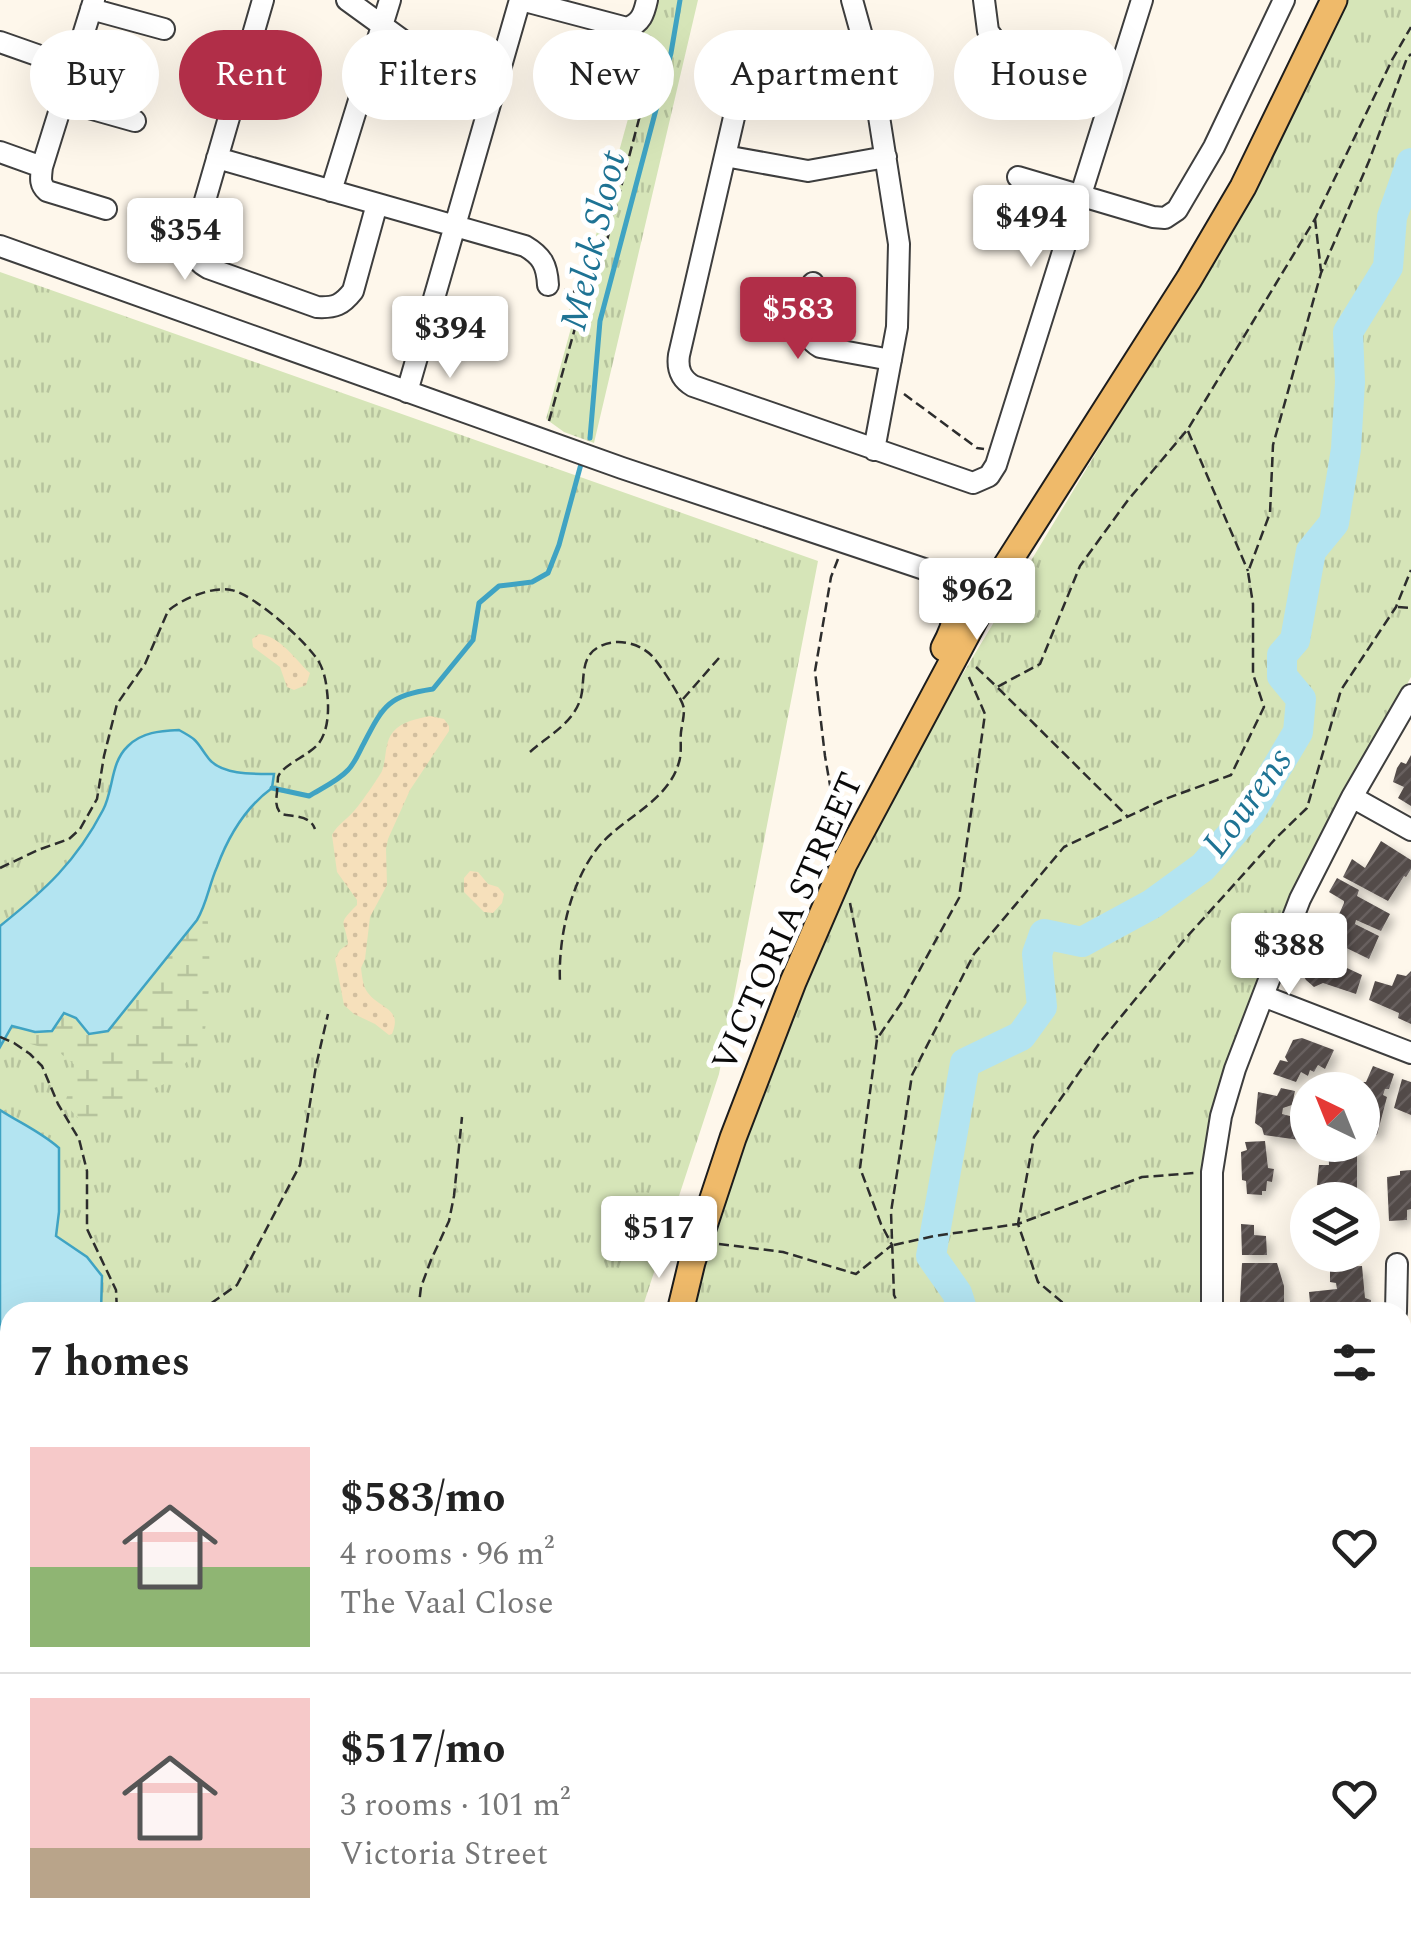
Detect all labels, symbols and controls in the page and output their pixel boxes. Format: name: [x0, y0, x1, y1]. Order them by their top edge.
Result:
chip: Buy: [30, 30, 159, 120]
chip: Rent: [179, 30, 322, 120]
chip: Filters: [342, 30, 513, 120]
chip: New: [533, 30, 674, 120]
chip: Apartment: [694, 30, 934, 120]
chip: House: [954, 30, 1123, 120]
water label: Melck Sloot: [545, 145, 643, 336]
pin: $494: [972, 185, 1090, 270]
text: $494: [995, 193, 1067, 242]
pin: $354: [126, 198, 244, 283]
text: $354: [149, 206, 221, 255]
pin: $583: [739, 277, 857, 362]
text: $583: [762, 285, 834, 334]
pin: $394: [391, 296, 509, 381]
text: $394: [414, 304, 486, 353]
pin: $962: [918, 558, 1036, 643]
text: $962: [941, 566, 1013, 615]
water label: Lourens: [1188, 736, 1308, 870]
street label: VICTORIA STREET: [698, 764, 878, 1080]
pin: $388: [1230, 913, 1348, 998]
text: $388: [1253, 921, 1325, 970]
north arrow: [1290, 1072, 1380, 1162]
map controls: [1290, 1072, 1380, 1272]
button: layers: [1290, 1182, 1380, 1272]
pin: $517: [600, 1196, 718, 1281]
text: $517: [623, 1204, 695, 1253]
text: 7 homes: [30, 1331, 190, 1394]
icon: filters: [1327, 1335, 1382, 1390]
text: $583/mo: [340, 1467, 506, 1530]
icon: home: [110, 1487, 230, 1607]
icon: heart: [1327, 1520, 1382, 1575]
text: 4 rooms · 96 m²: [340, 1530, 554, 1579]
text: The Vaal Close: [340, 1579, 554, 1628]
text: $517/mo: [340, 1718, 506, 1781]
icon: home: [110, 1738, 230, 1858]
icon: heart: [1327, 1771, 1382, 1826]
text: 3 rooms · 101 m²: [340, 1781, 570, 1830]
text: Victoria Street: [340, 1830, 548, 1879]

